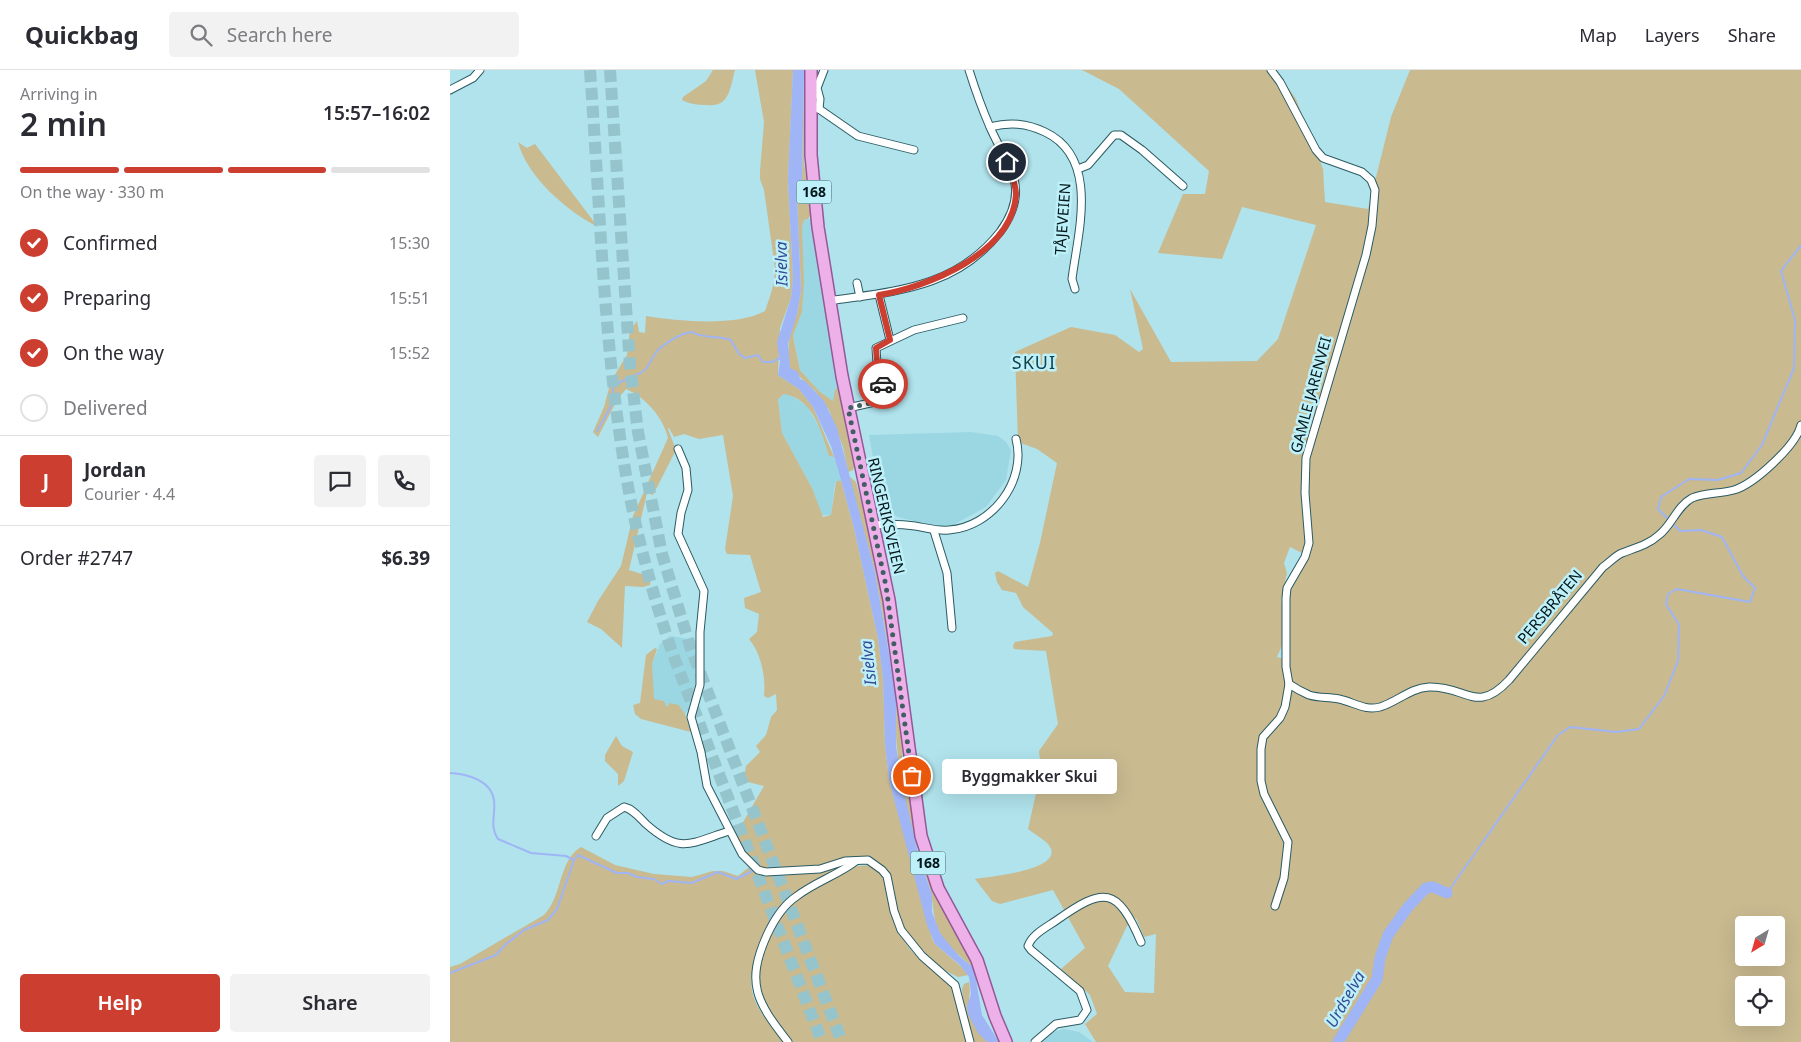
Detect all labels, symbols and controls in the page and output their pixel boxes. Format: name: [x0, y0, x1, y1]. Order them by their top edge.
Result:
search box: [169, 12, 519, 57]
text: Quickbag: [25, 18, 139, 51]
icon: search: [187, 21, 215, 49]
text: Search here: [227, 22, 332, 48]
text: Map: [1579, 23, 1617, 47]
text: Layers: [1645, 23, 1700, 47]
text: Share: [1728, 23, 1776, 47]
text: Arriving in: [20, 83, 98, 105]
text: 15:57–16:02: [323, 100, 430, 126]
text: 2 min: [20, 102, 107, 145]
pin: [986, 141, 1028, 183]
icon: home: [993, 148, 1021, 176]
road number: 168: [796, 180, 832, 204]
text: On the way · 330 m: [20, 181, 164, 203]
street label: TÅJEVEIEN: [1050, 182, 1074, 256]
icon: check: [20, 229, 48, 257]
text: Confirmed: [63, 230, 158, 256]
text: 15:30: [389, 232, 430, 254]
water label: Isielva: [770, 241, 792, 288]
icon: check: [20, 284, 48, 312]
text: Preparing: [63, 285, 151, 311]
text: 15:51: [389, 287, 430, 309]
street label: GAMLE JARENVEI: [1285, 334, 1335, 455]
icon: check: [20, 339, 48, 367]
text: On the way: [63, 340, 164, 366]
text: 15:52: [389, 342, 430, 364]
district label: SKUI: [1012, 350, 1056, 374]
courier: [858, 359, 908, 409]
icon: car: [869, 370, 897, 398]
text: Delivered: [63, 395, 148, 421]
button: chat: [314, 455, 366, 507]
button: phone: [378, 455, 430, 507]
street label: RINGERIKSVEIEN: [864, 455, 910, 576]
text: Jordan: [84, 457, 146, 483]
text: J: [43, 468, 49, 494]
text: Courier · 4.4: [84, 483, 175, 505]
text: Order #2747: [20, 545, 133, 571]
text: $6.39: [381, 545, 430, 571]
street label: PERSBRÅTEN: [1512, 565, 1586, 648]
water label: Isielva: [855, 640, 881, 687]
pin: [891, 755, 933, 797]
callout: Byggmakker Skui: [942, 758, 1117, 794]
icon: bag: [898, 762, 926, 790]
text: Byggmakker Skui: [961, 765, 1098, 787]
road number: 168: [910, 851, 946, 874]
north arrow: [1735, 916, 1785, 966]
map controls: [1735, 916, 1785, 1026]
water label: Urdselva: [1320, 967, 1370, 1031]
button: Help: [20, 974, 220, 1032]
button: Share: [230, 974, 430, 1032]
button: locate: [1735, 976, 1785, 1026]

